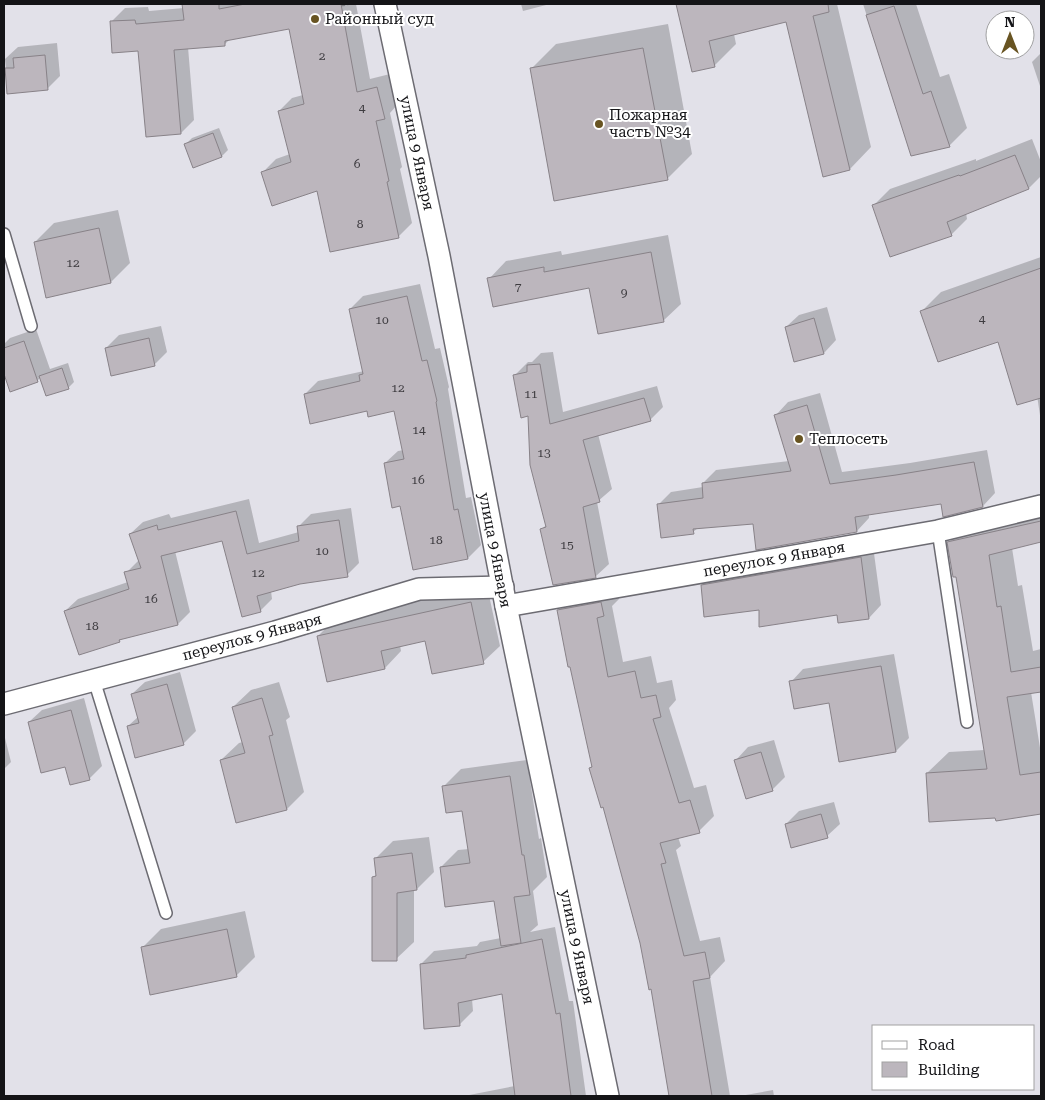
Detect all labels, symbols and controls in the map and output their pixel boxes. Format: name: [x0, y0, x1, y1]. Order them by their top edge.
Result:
place label: Районный суд: [325, 10, 434, 28]
north arrow: [985, 10, 1035, 60]
marker: Районный суд: [309, 13, 321, 25]
text: N: [1005, 14, 1016, 30]
house number: 2: [319, 49, 326, 63]
street label: улица 9 Января: [396, 94, 438, 212]
house number: 4: [359, 101, 366, 115]
place label: Пожарная часть №34: [609, 106, 691, 141]
marker: Пожарная часть №34: [593, 118, 605, 130]
house number: 6: [354, 157, 361, 171]
house number: 8: [357, 217, 364, 231]
house number: 12: [66, 256, 80, 270]
house number: 7: [515, 280, 522, 294]
house number: 9: [621, 286, 628, 300]
house number: 4: [979, 312, 986, 326]
house number: 10: [375, 313, 389, 327]
house number: 12: [391, 381, 405, 395]
house number: 11: [524, 387, 538, 401]
house number: 14: [412, 423, 426, 437]
place label: Теплосеть: [809, 430, 888, 448]
marker: Теплосеть: [793, 433, 805, 445]
house number: 13: [537, 446, 551, 460]
house number: 16: [411, 473, 425, 487]
street label: улица 9 Января: [475, 491, 515, 609]
house number: 18: [429, 533, 443, 547]
house number: 15: [560, 538, 574, 552]
street label: переулок 9 Января: [702, 538, 846, 580]
house number: 10: [315, 544, 329, 558]
house number: 12: [251, 566, 265, 580]
house number: 16: [144, 592, 158, 606]
street label: переулок 9 Января: [180, 610, 324, 664]
house number: 18: [85, 619, 99, 633]
street label: улица 9 Января: [556, 888, 598, 1006]
legend: [872, 1025, 1035, 1090]
text: Road: [918, 1036, 955, 1054]
text: Building: [918, 1061, 980, 1079]

